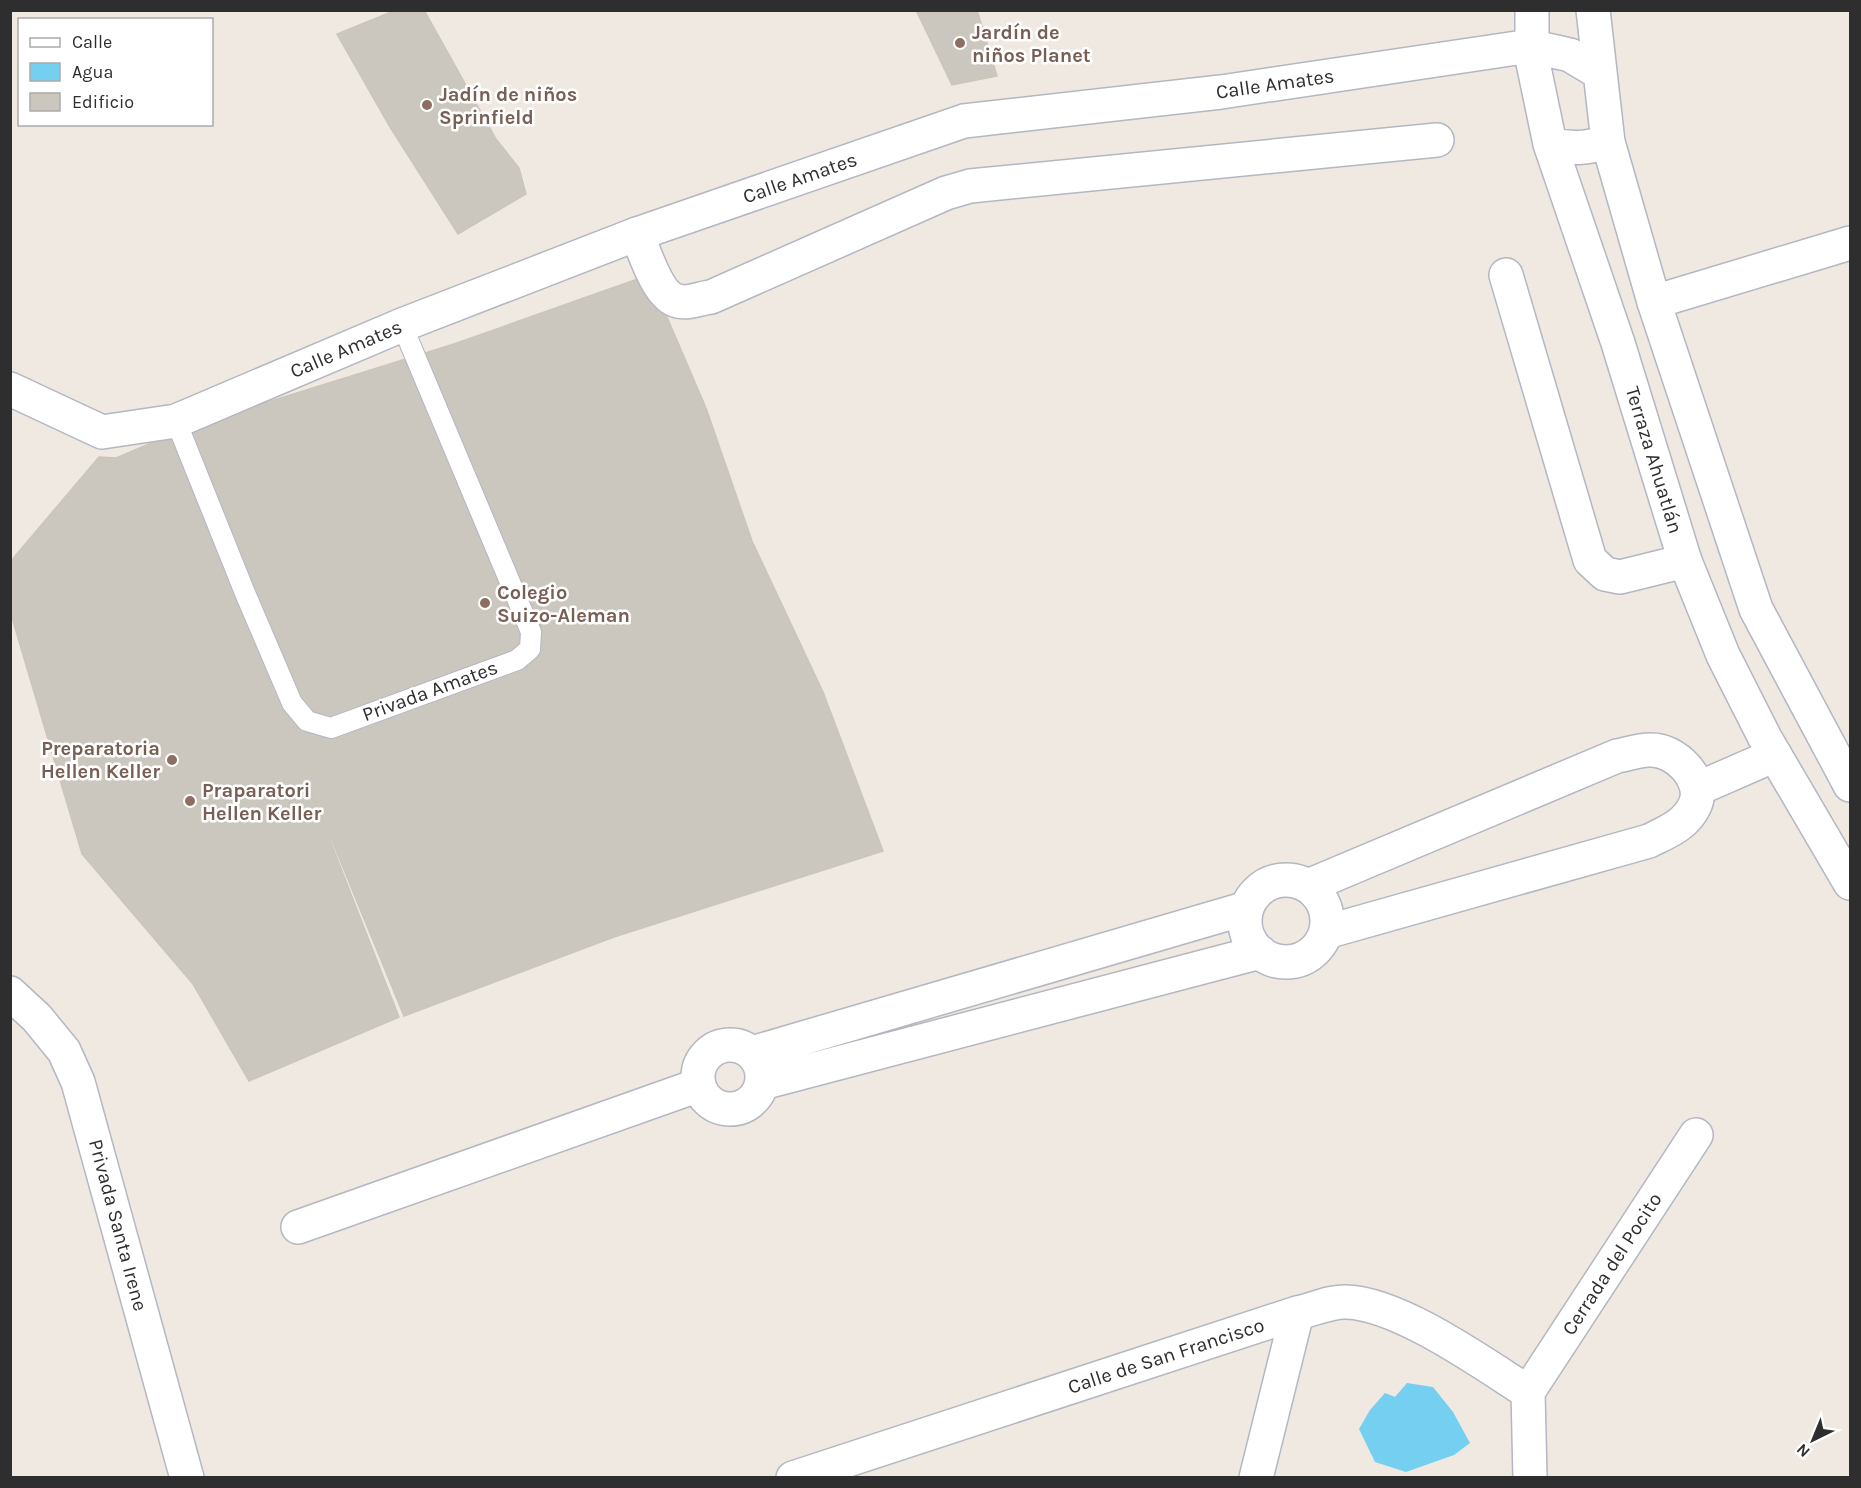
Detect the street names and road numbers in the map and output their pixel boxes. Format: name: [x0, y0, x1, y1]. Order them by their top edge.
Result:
street label: Calle Amates: [1214, 64, 1336, 104]
street label: Calle Amates: [740, 148, 860, 208]
street label: Calle Amates: [287, 315, 405, 383]
street label: Terraza Ahuatlán: [1621, 384, 1687, 536]
street label: Privada Amates: [359, 656, 501, 726]
street label: Privada Santa Irene: [84, 1137, 152, 1313]
street label: Cerrada del Pocito: [1557, 1189, 1667, 1339]
street label: Calle de San Francisco: [1065, 1313, 1267, 1399]

